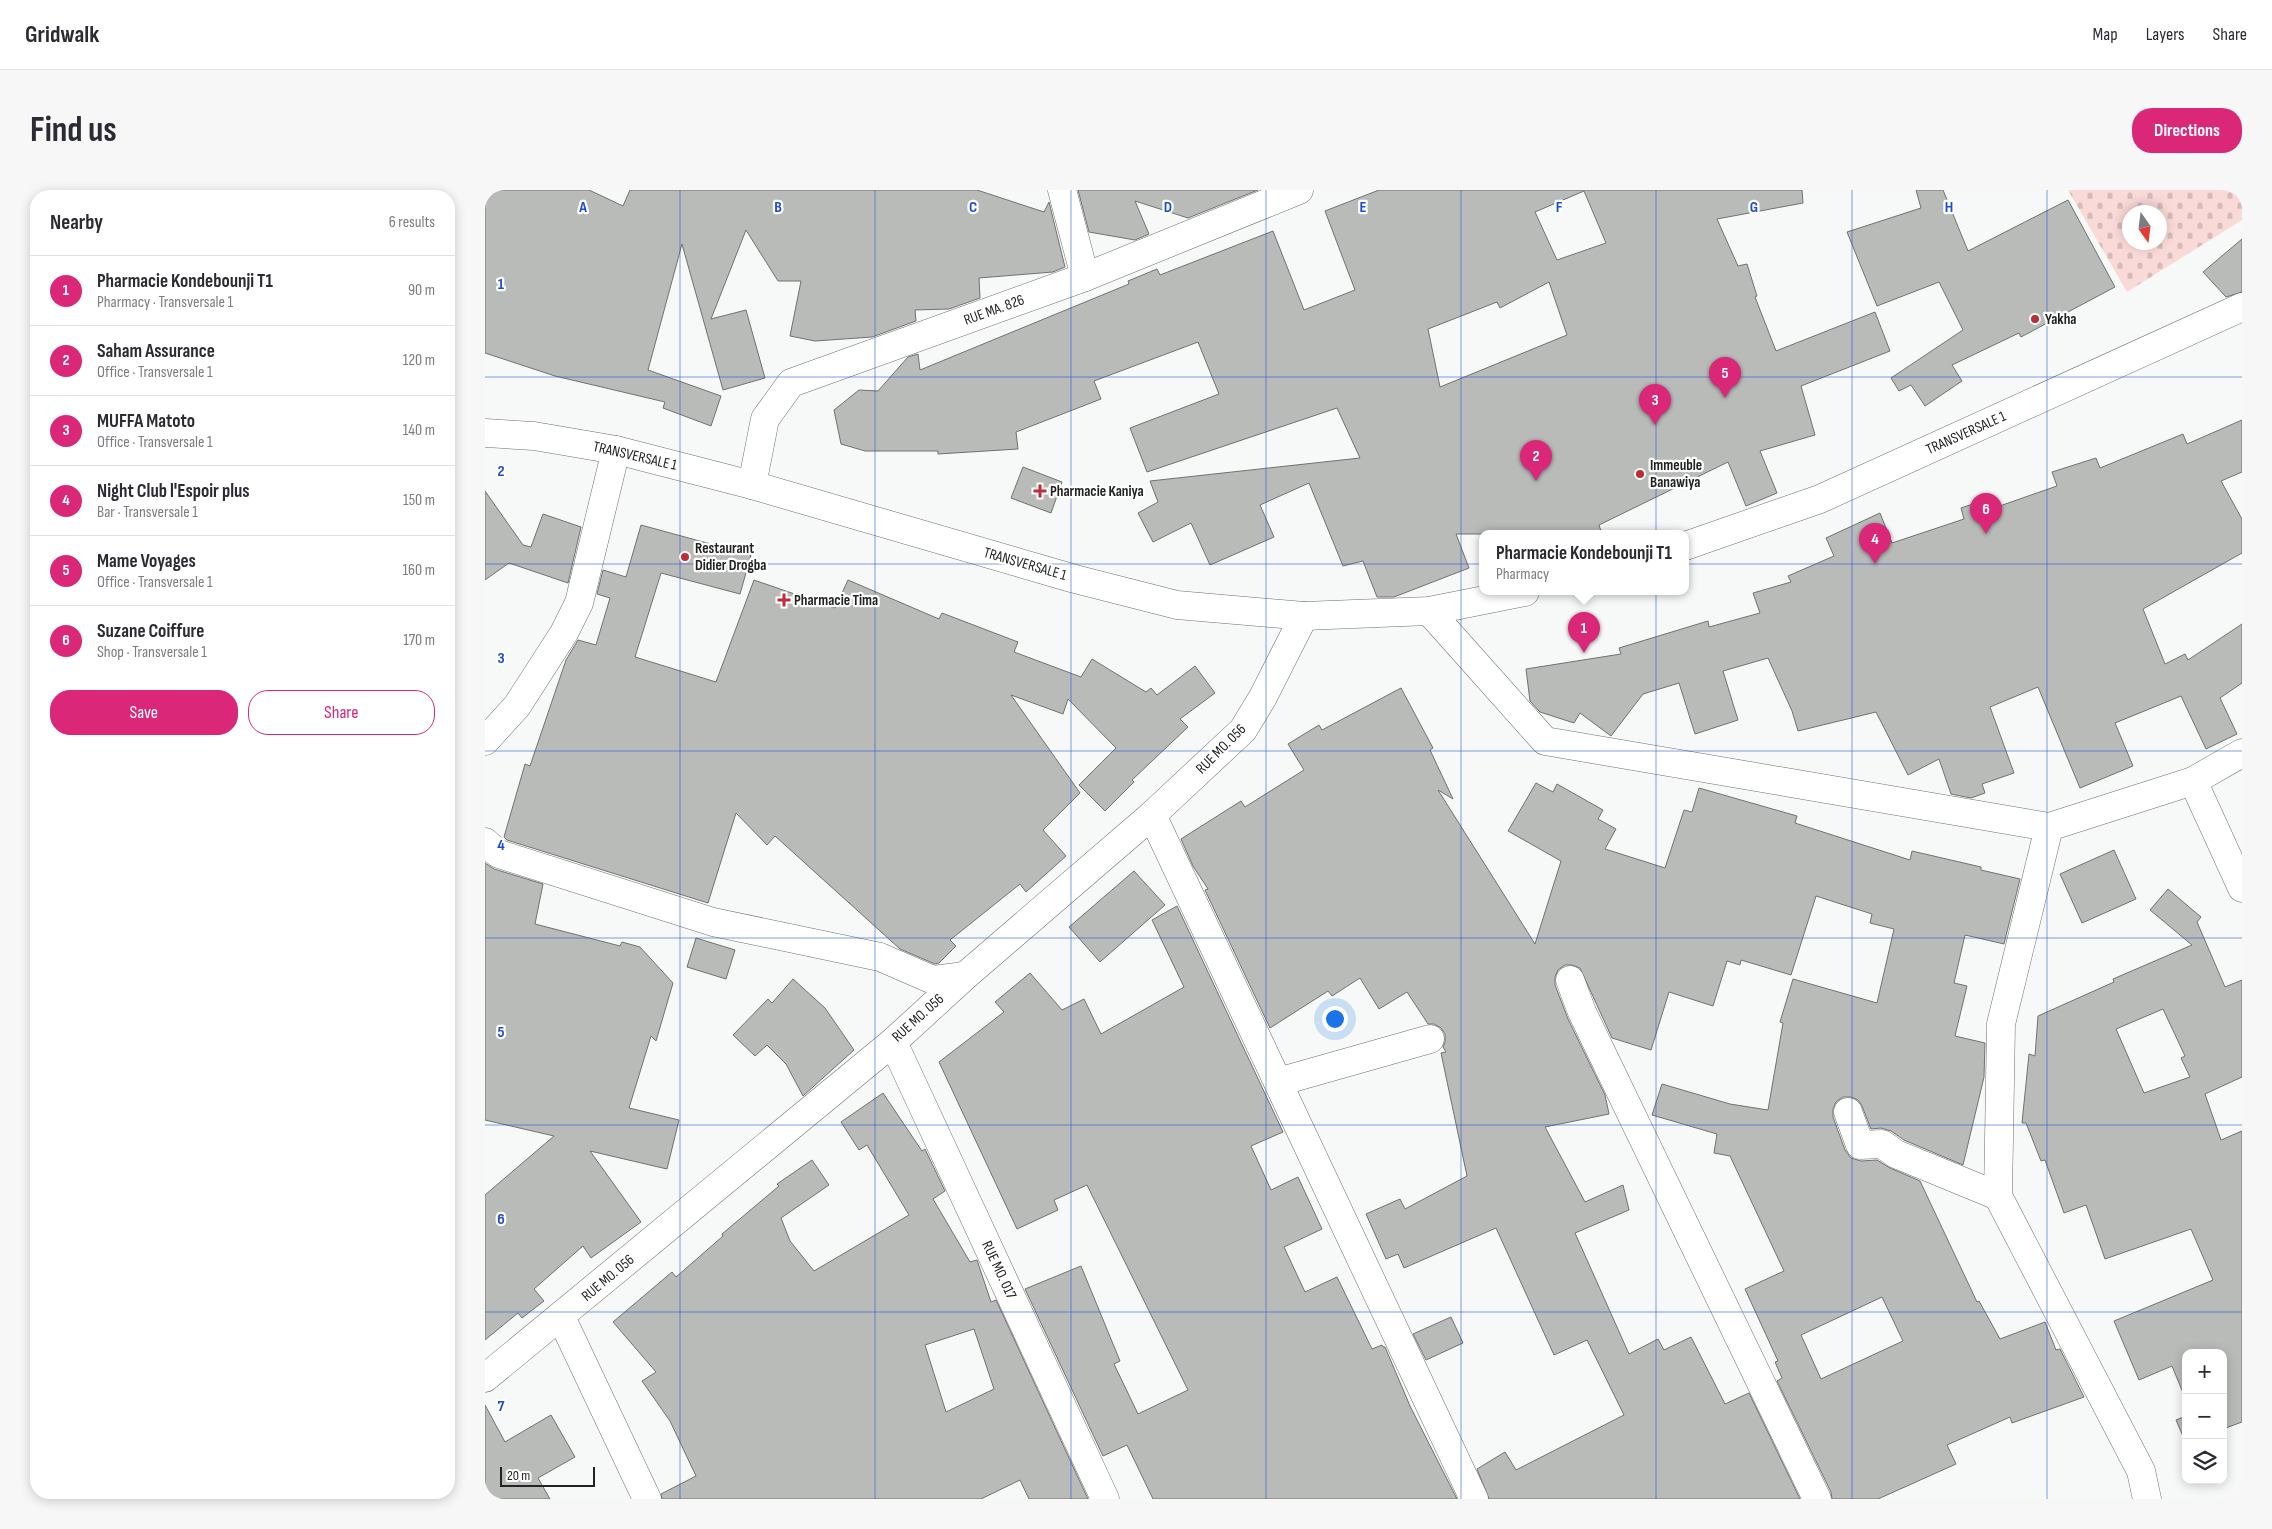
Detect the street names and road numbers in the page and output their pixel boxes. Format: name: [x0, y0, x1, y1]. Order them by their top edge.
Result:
street label: RUE MA. 826: [961, 290, 1027, 330]
street label: TRANSVERSALE 1: [1923, 407, 2010, 459]
street label: TRANSVERSALE 1: [591, 437, 680, 475]
street label: TRANSVERSALE 1: [981, 543, 1069, 585]
street label: RUE MO. 056: [1192, 720, 1250, 778]
street label: RUE MO. 056: [888, 990, 948, 1046]
street label: RUE MO. 017: [977, 1238, 1021, 1302]
street label: RUE MO. 056: [578, 1250, 638, 1306]

